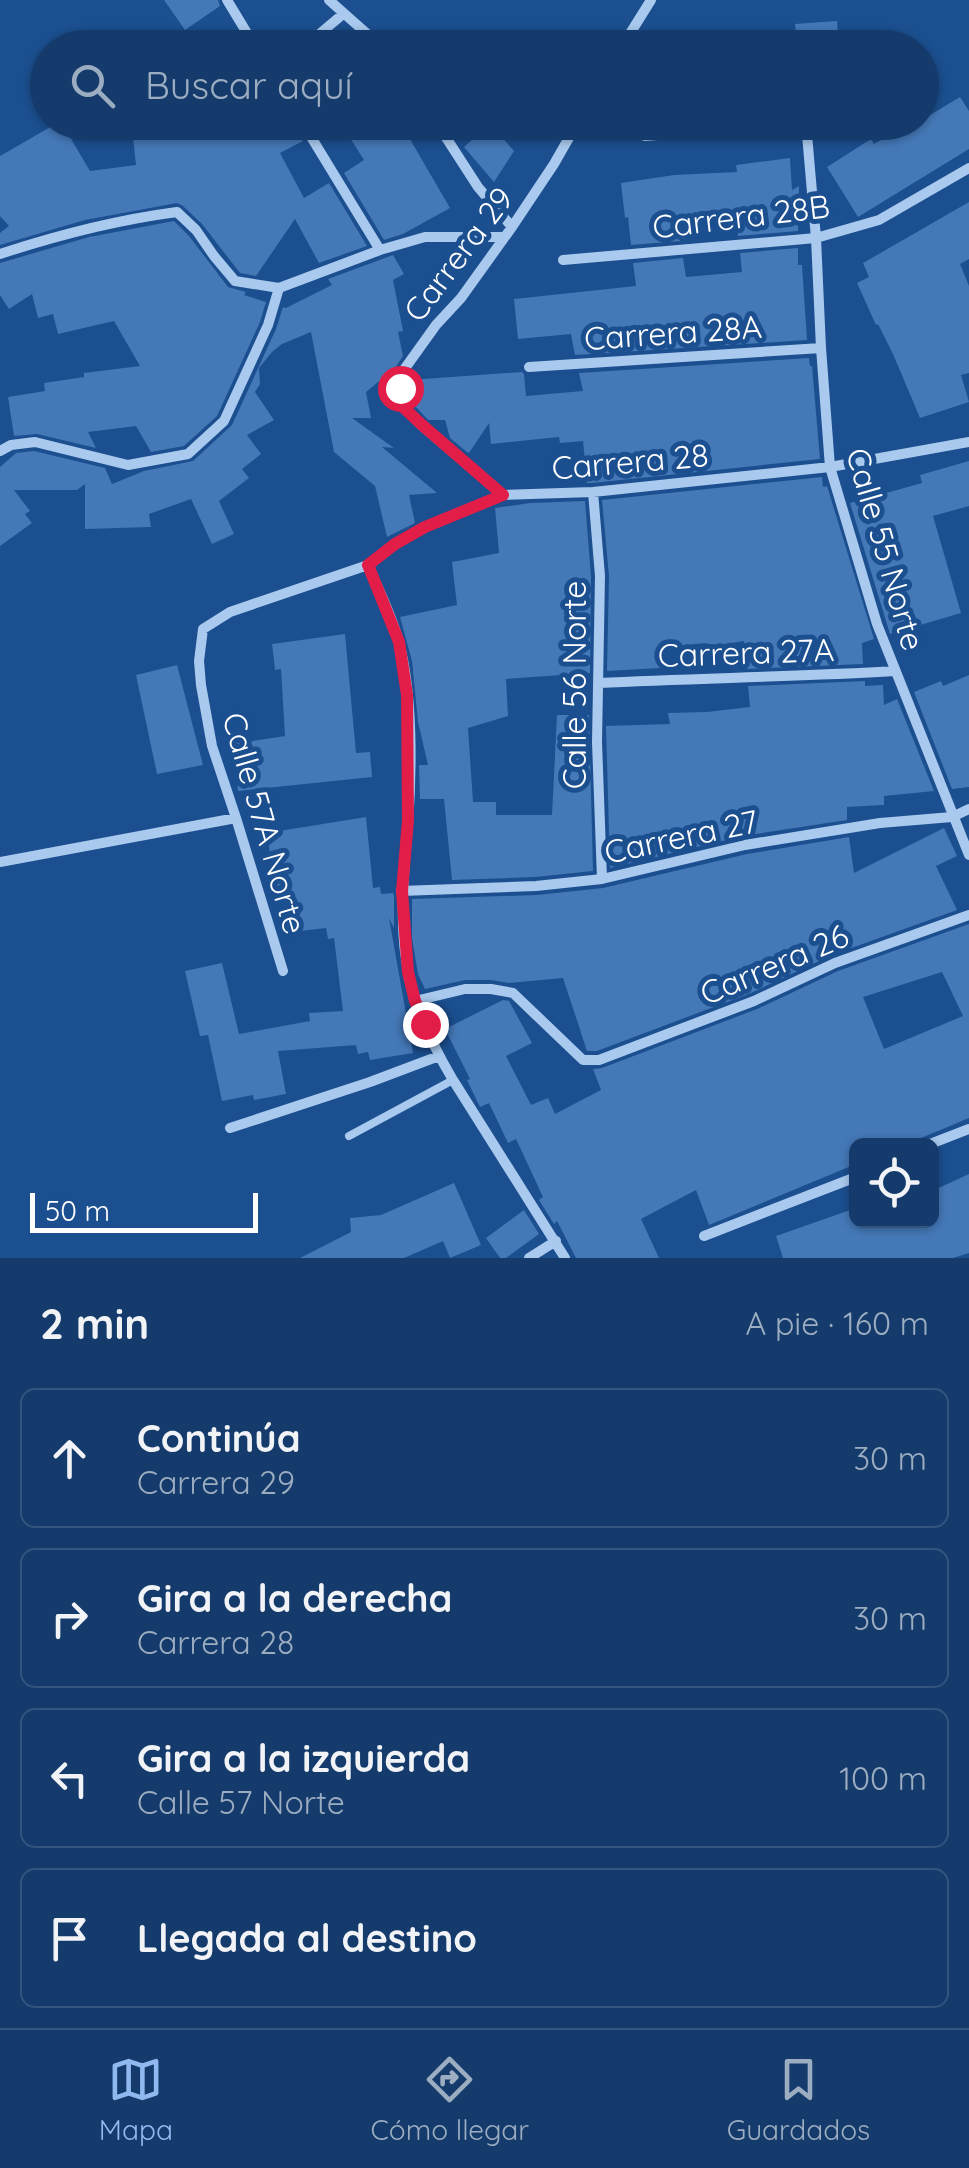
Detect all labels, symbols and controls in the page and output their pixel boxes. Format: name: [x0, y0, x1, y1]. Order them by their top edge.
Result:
search box: [30, 30, 939, 140]
icon: search: [65, 58, 120, 113]
text: Buscar aquí: [145, 61, 353, 109]
street label: Carrera 29: [394, 179, 522, 329]
street label: Carrera 28B: [650, 185, 832, 247]
street label: Carrera 28A: [583, 306, 763, 358]
route start: [378, 366, 424, 412]
street label: Carrera 28: [550, 434, 710, 488]
street label: Calle 55 Norte: [838, 443, 934, 655]
street label: Calle 56 Norte: [554, 581, 594, 789]
street label: Carrera 27A: [657, 629, 835, 675]
street label: Calle 57A Norte: [214, 708, 316, 938]
street label: Carrera 27: [601, 800, 761, 872]
street label: Carrera 26: [694, 915, 854, 1013]
route end: [403, 1002, 449, 1048]
map controls: [849, 1138, 939, 1228]
button: locate: [849, 1138, 939, 1228]
scale bar: [30, 1188, 258, 1232]
text: 50 m: [45, 1193, 110, 1228]
text: 2 min: [40, 1297, 149, 1350]
text: A pie · 160 m: [746, 1303, 929, 1343]
text: Continúa: [137, 1414, 301, 1462]
icon: ahead: [42, 1431, 97, 1486]
text: 30 m: [853, 1438, 927, 1478]
text: Carrera 29: [137, 1462, 295, 1502]
text: Gira a la derecha: [137, 1574, 452, 1622]
icon: right: [42, 1591, 97, 1646]
text: 30 m: [853, 1598, 927, 1638]
text: Carrera 28: [137, 1622, 294, 1662]
text: Gira a la izquierda: [137, 1734, 470, 1782]
icon: left: [42, 1751, 97, 1806]
text: 100 m: [839, 1758, 927, 1798]
text: Calle 57 Norte: [137, 1782, 345, 1822]
icon: arrive: [42, 1911, 97, 1966]
text: Llegada al destino: [137, 1914, 477, 1962]
tab: Mapa: [99, 2052, 173, 2147]
tab: Cómo llegar: [370, 2052, 529, 2147]
tab: Guardados: [727, 2052, 870, 2147]

